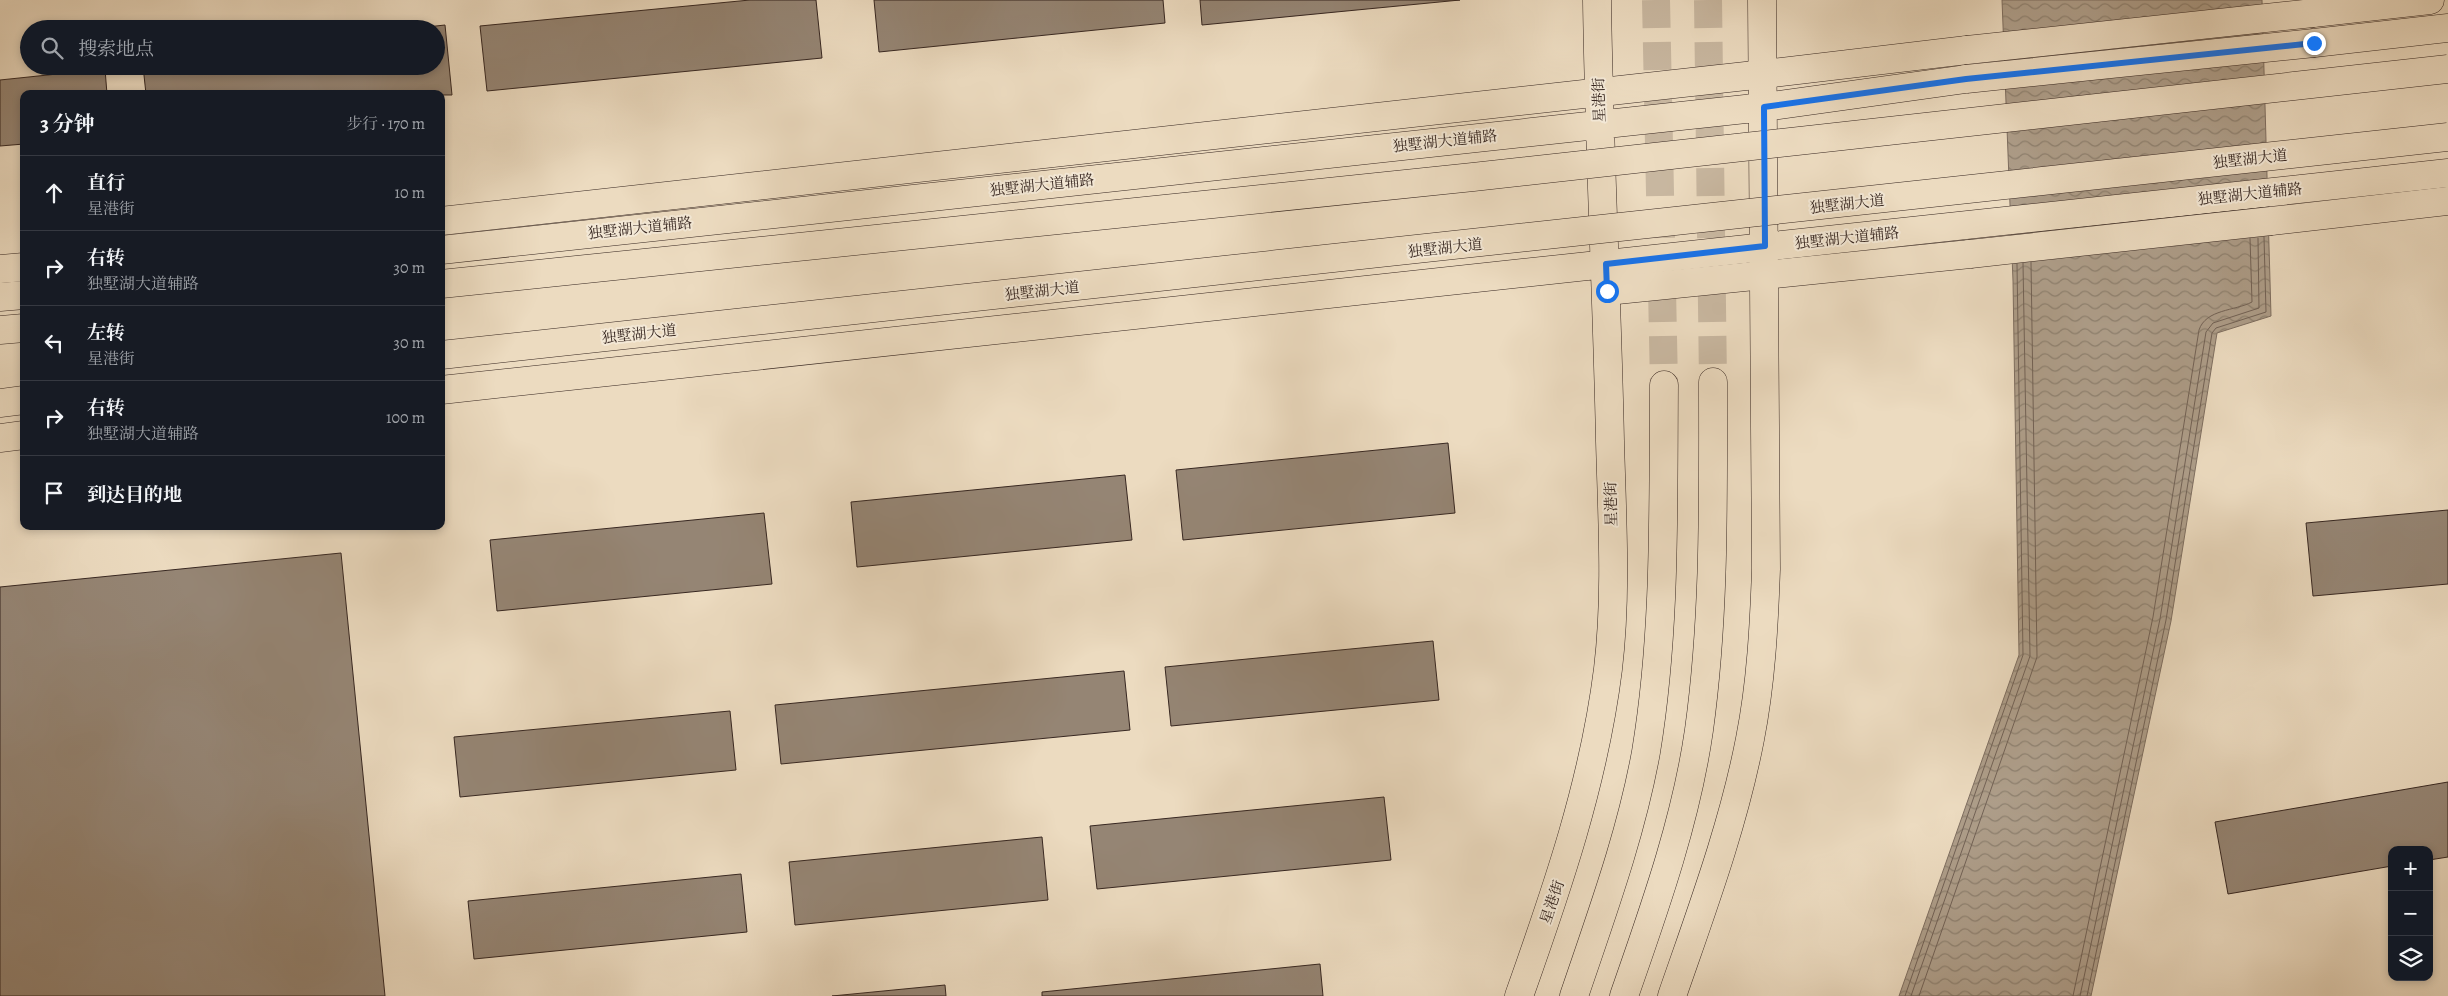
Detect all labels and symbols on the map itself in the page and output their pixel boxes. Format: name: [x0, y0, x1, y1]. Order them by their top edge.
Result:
route end: [2303, 32, 2326, 55]
street label: 星港街: [1588, 77, 1610, 123]
street label: 独墅湖大道辅路: [1392, 126, 1498, 156]
street label: 独墅湖大道: [2212, 145, 2288, 173]
street label: 独墅湖大道辅路: [989, 170, 1095, 200]
street label: 独墅湖大道辅路: [2197, 179, 2303, 209]
street label: 独墅湖大道: [1809, 190, 1885, 218]
street label: 独墅湖大道辅路: [587, 213, 693, 243]
street label: 独墅湖大道辅路: [1794, 223, 1900, 253]
street label: 独墅湖大道: [1407, 234, 1483, 262]
street label: 独墅湖大道: [1004, 277, 1080, 305]
route start: [1596, 280, 1619, 303]
street label: 独墅湖大道: [601, 320, 677, 348]
street label: 星港街: [1601, 481, 1621, 527]
street label: 星港街: [1535, 877, 1569, 927]

